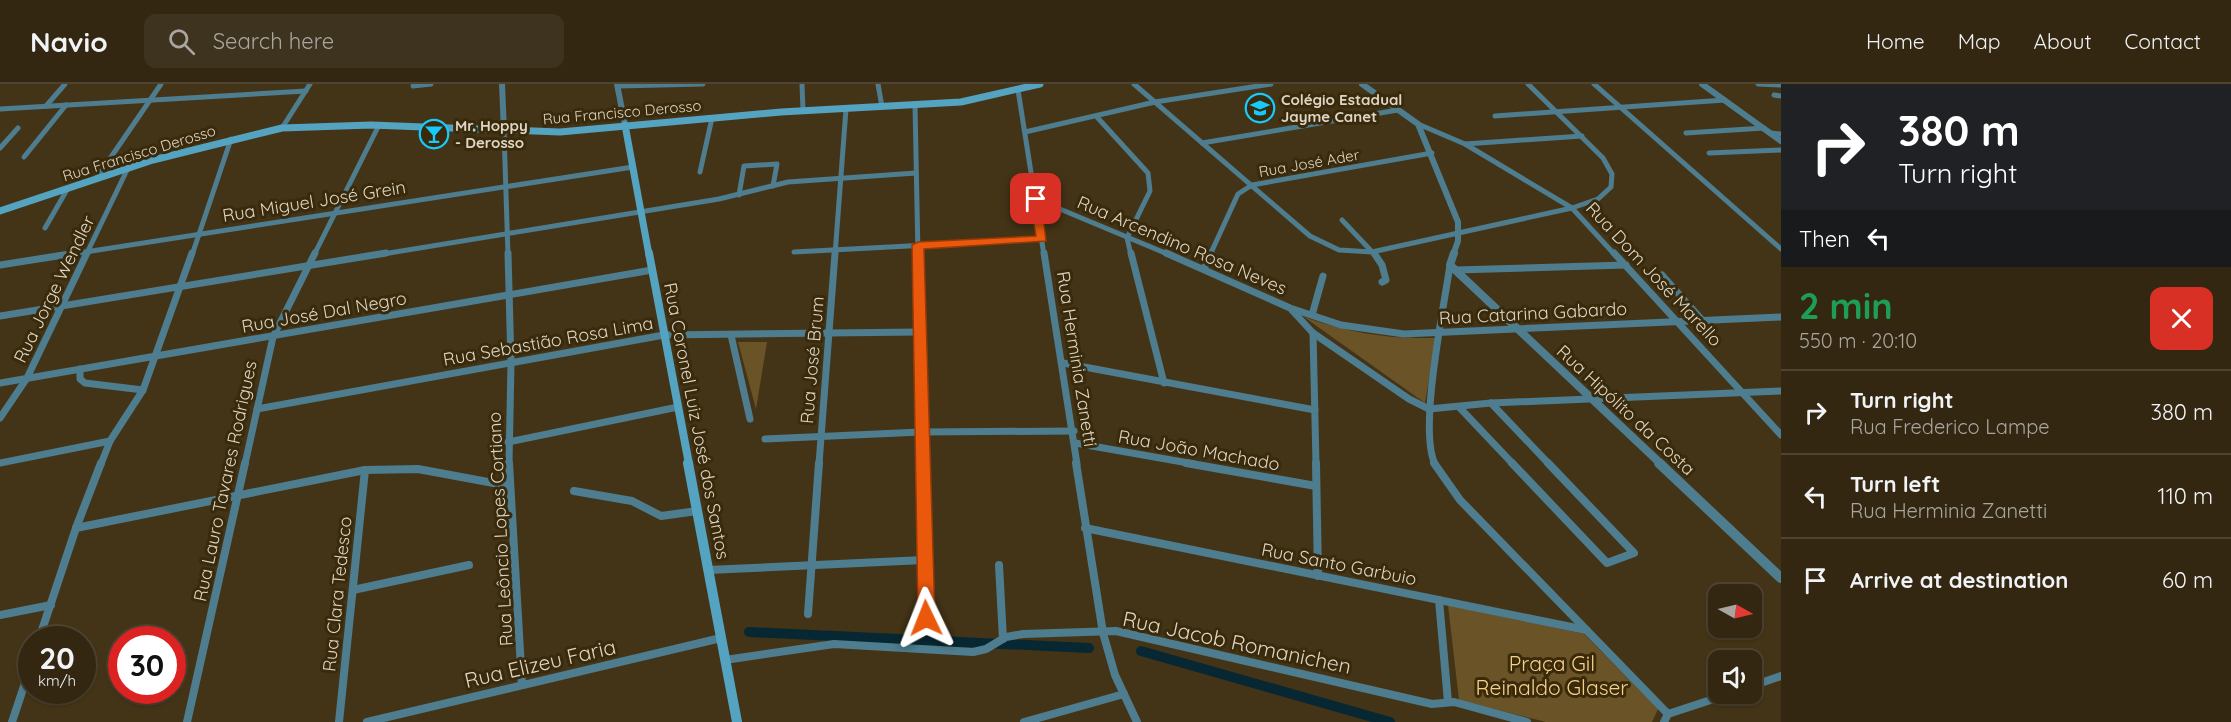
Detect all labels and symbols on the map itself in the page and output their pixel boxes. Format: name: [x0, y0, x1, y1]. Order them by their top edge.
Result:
place label: Colégio Estadual Jayme Canet: [1281, 90, 1402, 126]
school or university icon: Colégio Estadual Jayme Canet: [1244, 92, 1276, 124]
street label: Rua Francisco Derosso: [542, 96, 702, 128]
place label: Mr. Hoppy - Derosso: [455, 116, 528, 152]
bar icon: Mr. Hoppy - Derosso: [418, 118, 450, 150]
street label: Rua Francisco Derosso: [60, 121, 218, 185]
street label: Rua José Ader: [1257, 145, 1361, 181]
pin: [1010, 173, 1061, 224]
street label: Rua Miguel José Grein: [221, 175, 407, 227]
street label: Rua Arcendino Rosa Neves: [1074, 190, 1290, 300]
street label: Rua Dom José Marello: [1581, 197, 1727, 351]
street label: Rua Jorge Wendler: [8, 211, 100, 367]
street label: Rua Herminia Zanetti: [1052, 270, 1102, 448]
street label: Rua Coronel Luiz José dos Santos: [659, 281, 735, 561]
street label: Rua José Dal Negro: [240, 286, 408, 338]
street label: Rua José Brum: [795, 295, 829, 425]
street label: Rua Catarina Gabardo: [1438, 297, 1628, 329]
street label: Rua Sebastião Rosa Lima: [441, 311, 655, 371]
street label: Rua Hipólito da Costa: [1552, 340, 1700, 480]
street label: Rua Lauro Tavares Rodrigues: [188, 359, 262, 603]
street label: Rua Leôncio Lopes Cortiano: [482, 411, 518, 647]
street label: Rua João Machado: [1116, 424, 1282, 476]
street label: Rua Clara Tedesco: [317, 515, 357, 673]
street label: Rua Santo Garbuio: [1259, 538, 1419, 590]
north arrow: [1708, 584, 1762, 638]
position arrow: [894, 586, 958, 650]
street label: Rua Jacob Romanichen: [1120, 605, 1354, 679]
speed limit sign: 30: [108, 626, 186, 704]
street label: Rua Elizeu Faria: [462, 633, 618, 693]
park label: Praça Gil Reinaldo Glaser: [1476, 650, 1628, 700]

